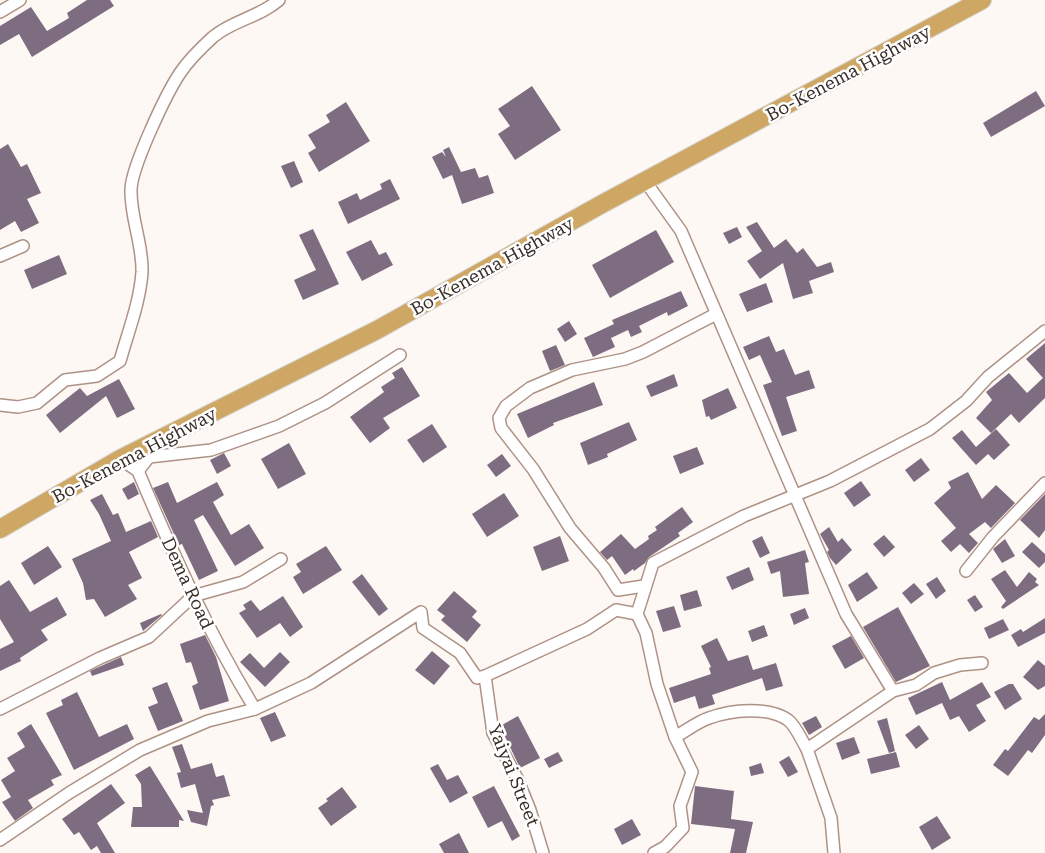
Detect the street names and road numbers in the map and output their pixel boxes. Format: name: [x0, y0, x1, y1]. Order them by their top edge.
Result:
street label: Bo-Kenema Highway: [762, 21, 934, 125]
street label: Bo-Kenema Highway: [407, 212, 577, 320]
street label: Bo-Kenema Highway: [48, 403, 220, 507]
street label: Dema Road: [158, 534, 219, 633]
street label: Yaiyai Street: [484, 721, 544, 829]

